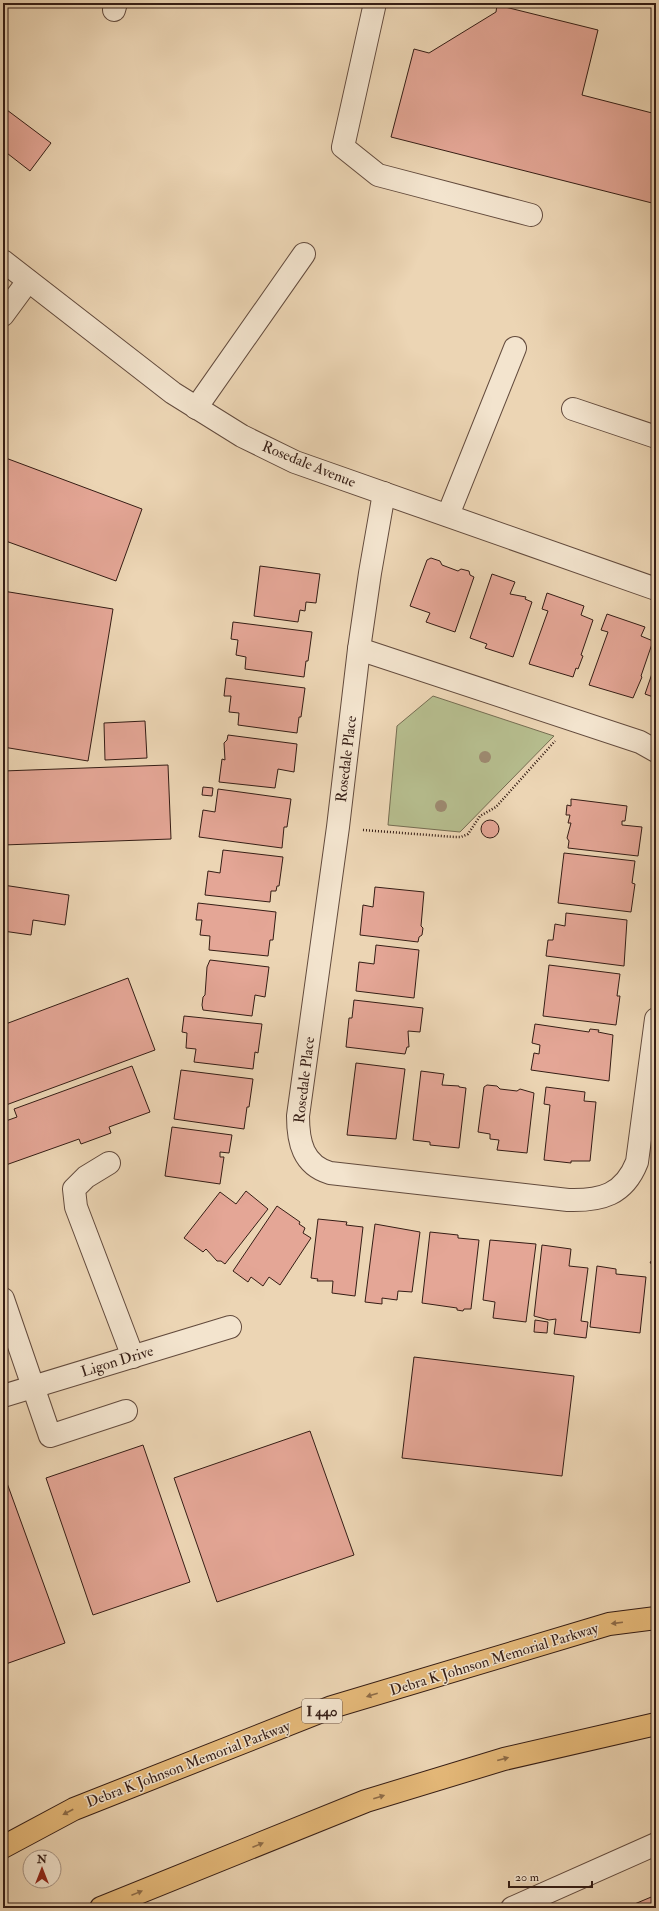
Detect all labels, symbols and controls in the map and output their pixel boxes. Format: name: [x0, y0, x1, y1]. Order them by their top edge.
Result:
street label: Rosedale Avenue: [259, 437, 358, 492]
street label: Rosedale Place: [332, 715, 361, 803]
street label: Rosedale Place: [290, 1036, 319, 1124]
street label: Ligon Drive: [79, 1341, 156, 1381]
street label: Debra K Johnson Memorial Parkway: [388, 1619, 601, 1701]
one-way arrow: [611, 1620, 623, 1626]
one-way arrow: [365, 1692, 377, 1698]
road number: I 440: [302, 1699, 342, 1723]
street label: Debra K Johnson Memorial Parkway: [83, 1717, 294, 1813]
one-way arrow: [497, 1756, 509, 1762]
one-way arrow: [373, 1794, 385, 1800]
one-way arrow: [62, 1809, 73, 1815]
one-way arrow: [252, 1841, 264, 1847]
north arrow: [22, 1849, 62, 1889]
text: N: [36, 1853, 48, 1866]
scale bar: [509, 1863, 592, 1889]
text: 20 m: [515, 1870, 540, 1885]
one-way arrow: [132, 1889, 144, 1895]

